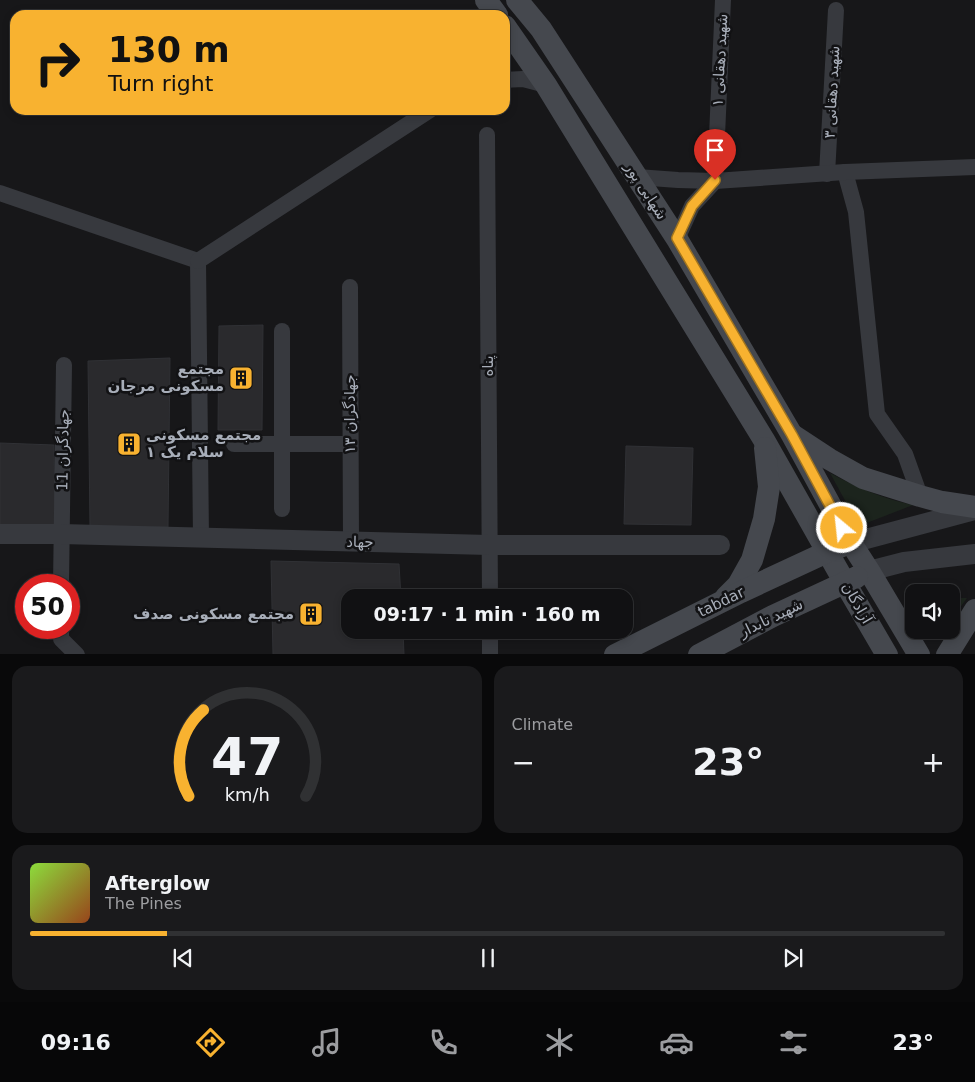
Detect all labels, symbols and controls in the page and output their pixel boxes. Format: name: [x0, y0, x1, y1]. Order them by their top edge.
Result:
street label: شهید دهقانی ۱: [709, 13, 731, 107]
icon: right: [25, 30, 90, 95]
text: 130 m: [108, 30, 230, 70]
street label: شهید دهقانی ۳: [821, 45, 843, 139]
text: Turn right: [108, 71, 213, 96]
pin: [694, 129, 736, 180]
icon: arrive: [701, 136, 729, 164]
street label: شهابی پور: [619, 158, 671, 224]
street label: پناه: [479, 355, 498, 377]
place label: مجتمع مسکونی مرجان: [107, 360, 224, 395]
building icon: مجتمع مسکونی مرجان: [228, 365, 254, 391]
street label: جهادگران ۱۳: [341, 375, 359, 453]
street label: جهادگران 11: [53, 409, 73, 491]
place label: مجتمع مسکونی سلام یک ۱: [146, 426, 261, 461]
building icon: مجتمع مسکونی سلام یک ۱: [116, 431, 142, 457]
position arrow: [815, 501, 867, 553]
street label: جهاد: [346, 533, 374, 551]
speed limit sign: 50: [15, 574, 80, 639]
street label: آزادگان: [838, 579, 876, 628]
street label: tabdar: [695, 583, 748, 621]
map controls: [905, 584, 960, 639]
button: sound: [905, 584, 960, 639]
street label: شهید تابدار: [735, 595, 806, 642]
building icon: مجتمع مسکونی صدف: [298, 601, 324, 627]
text: 09:17 · 1 min · 160 m: [373, 603, 601, 625]
place label: مجتمع مسکونی صدف: [133, 605, 294, 623]
text: Climate: [512, 715, 573, 734]
text: 47: [211, 727, 283, 787]
text: 23°: [692, 740, 764, 784]
text: −: [512, 746, 535, 779]
text: +: [922, 746, 945, 779]
text: km/h: [224, 784, 269, 805]
text: Afterglow: [105, 872, 210, 894]
text: The Pines: [105, 894, 182, 913]
icon: previous: [169, 944, 197, 972]
icon: pause: [474, 944, 502, 972]
icon: next: [779, 944, 807, 972]
icon: directions: [193, 1025, 228, 1060]
icon: music: [309, 1025, 344, 1060]
icon: phone: [426, 1025, 461, 1060]
icon: climate: [542, 1025, 577, 1060]
icon: car: [659, 1025, 694, 1060]
icon: filters: [776, 1025, 811, 1060]
text: 09:16: [41, 1030, 111, 1055]
text: 23°: [892, 1030, 934, 1055]

